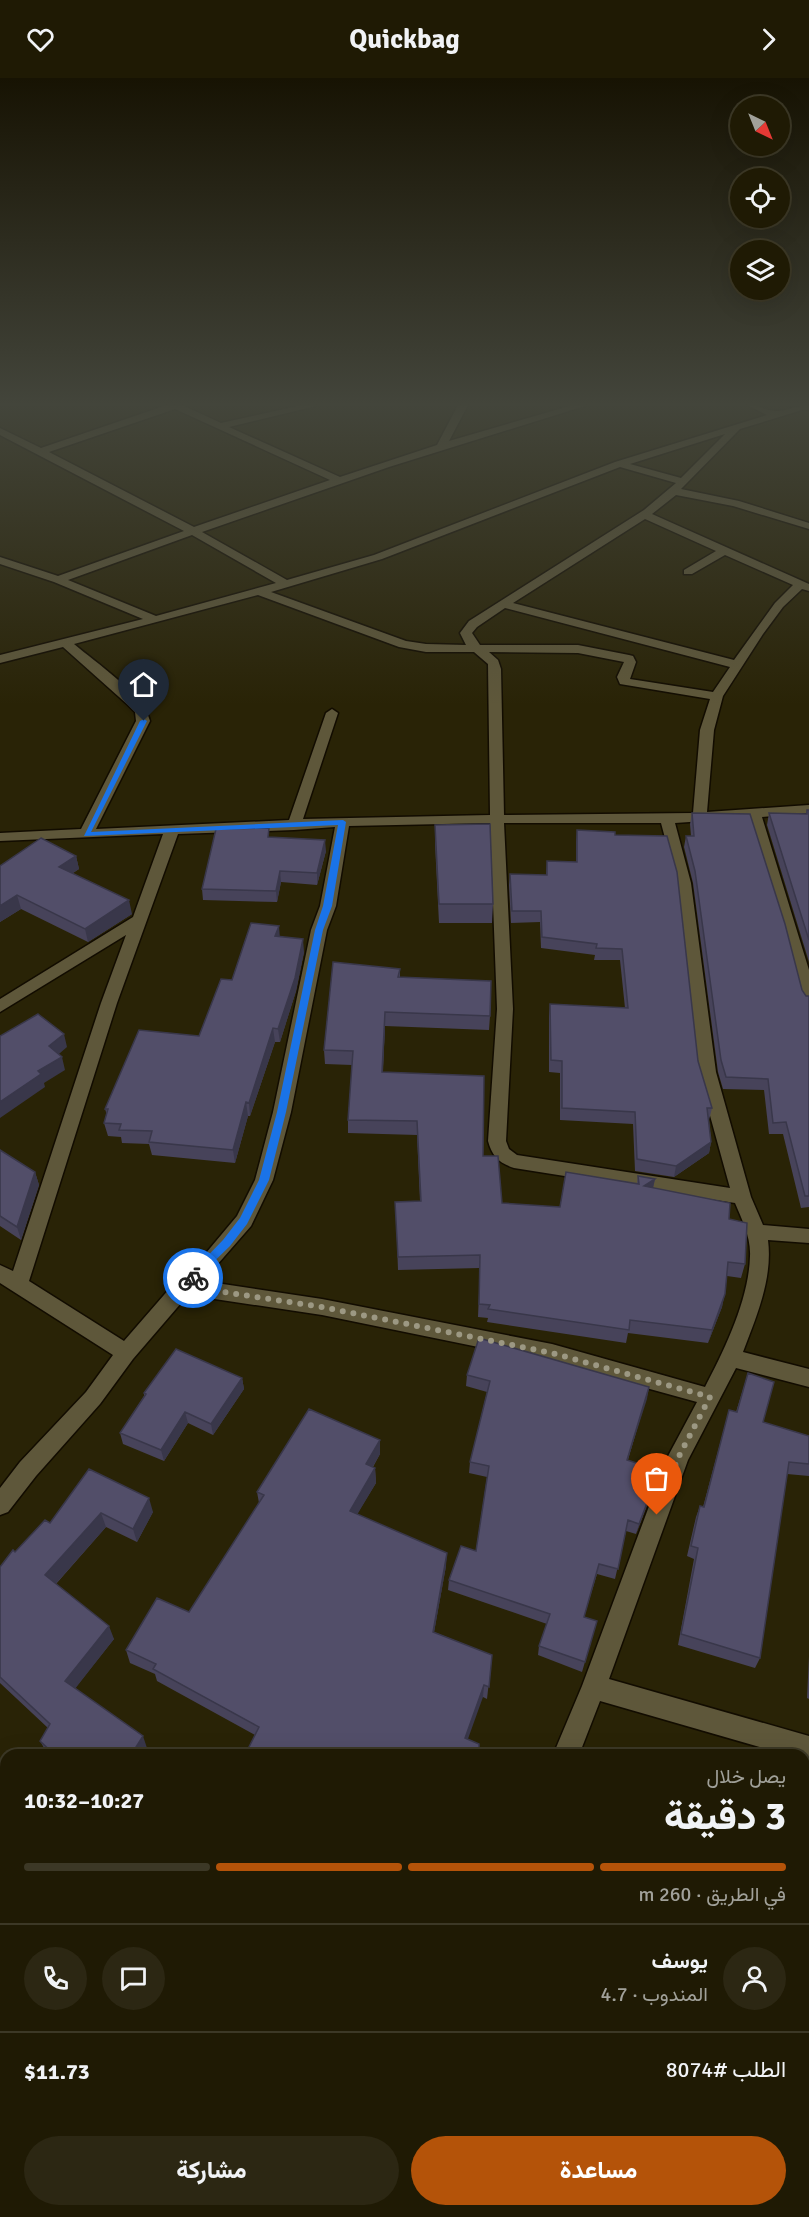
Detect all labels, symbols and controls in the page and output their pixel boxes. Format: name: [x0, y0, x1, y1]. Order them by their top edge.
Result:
icon: heart: [24, 23, 57, 56]
text: Quickbag: [349, 23, 460, 56]
icon: forward: [752, 23, 785, 56]
north arrow: [730, 96, 790, 156]
map controls: [730, 96, 790, 300]
button: locate: [730, 168, 790, 228]
button: layers: [730, 240, 790, 300]
pin: [118, 659, 169, 721]
icon: home: [127, 668, 160, 701]
courier: [163, 1248, 223, 1308]
icon: bike: [177, 1262, 210, 1295]
pin: [631, 1453, 682, 1515]
icon: bag: [640, 1462, 673, 1495]
text: يصل خلال: [707, 1764, 786, 1789]
text: 10:27–10:32: [24, 1787, 144, 1814]
text: 3 دقيقة: [664, 1792, 786, 1840]
text: في الطريق · 260 m: [639, 1882, 786, 1907]
button: phone: [24, 1947, 87, 2010]
button: chat: [102, 1947, 165, 2010]
text: يوسف: [652, 1947, 708, 1974]
button: person: [723, 1947, 786, 2010]
text: المندوب · 4.7: [601, 1982, 708, 2007]
text: الطلب #8074: [666, 2056, 786, 2083]
text: $11.73: [24, 2058, 90, 2085]
button: مشاركة: [24, 2136, 399, 2205]
button: مساعدة: [411, 2136, 786, 2205]

